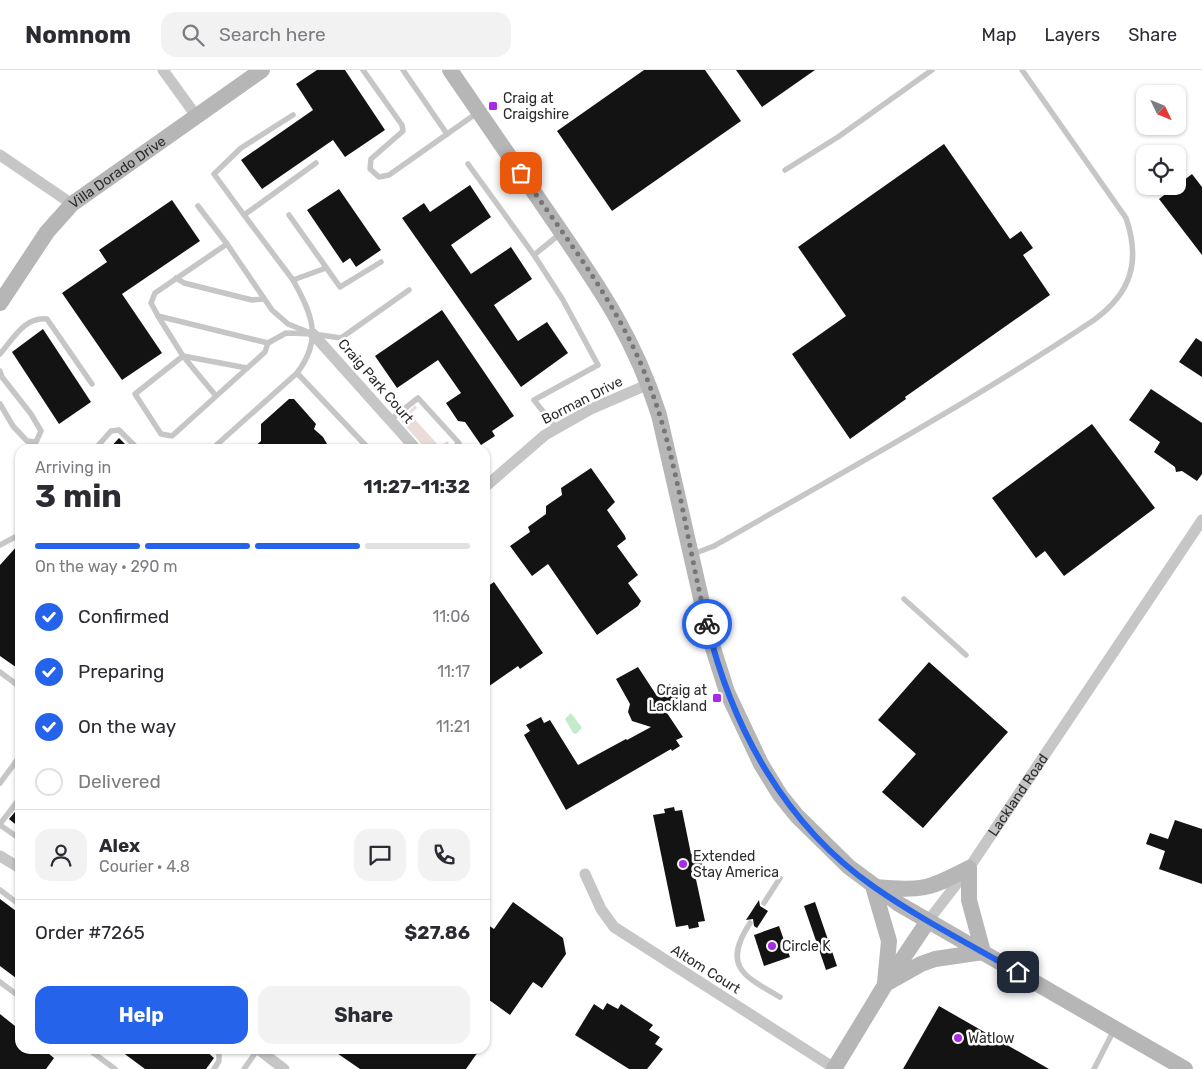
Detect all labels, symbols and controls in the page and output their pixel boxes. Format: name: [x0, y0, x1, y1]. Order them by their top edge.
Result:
search box: [161, 12, 511, 57]
text: Nomnom: [25, 21, 131, 49]
icon: search: [179, 21, 207, 49]
text: Search here: [219, 23, 326, 46]
text: Map: [982, 24, 1017, 46]
text: Layers: [1045, 24, 1100, 46]
text: Share: [1128, 24, 1177, 46]
north arrow: [1136, 85, 1186, 135]
map controls: [1136, 85, 1186, 195]
place label: Craig at Craigshire: [503, 90, 569, 123]
marker: Craig at Craigshire: [487, 100, 499, 112]
street label: Villa Dorado Drive: [66, 132, 169, 213]
button: locate: [1136, 145, 1186, 195]
pin: [500, 152, 542, 194]
icon: bag: [507, 159, 535, 187]
street label: Craig Park Court: [334, 336, 417, 427]
street label: Borman Drive: [539, 373, 626, 428]
text: Arriving in: [35, 458, 111, 477]
text: 11:27–11:32: [363, 475, 470, 498]
text: 3 min: [35, 477, 122, 515]
text: On the way · 290 m: [35, 557, 178, 576]
courier: [682, 599, 732, 649]
icon: check: [35, 603, 63, 631]
text: Confirmed: [78, 605, 169, 628]
text: 11:06: [432, 607, 470, 626]
icon: bike: [693, 610, 721, 638]
icon: check: [35, 658, 63, 686]
text: Preparing: [78, 660, 164, 683]
text: 11:17: [437, 662, 470, 681]
place label: Craig at Lackland: [648, 682, 708, 715]
marker: Craig at Lackland: [711, 692, 723, 704]
icon: check: [35, 713, 63, 741]
text: On the way: [78, 715, 176, 738]
text: 11:21: [436, 717, 470, 736]
street label: Lackland Road: [985, 751, 1052, 839]
text: Delivered: [78, 770, 161, 793]
button: person: [35, 829, 87, 881]
button: chat: [354, 829, 406, 881]
button: phone: [418, 829, 470, 881]
text: Alex: [99, 834, 140, 857]
place label: Extended Stay America: [693, 848, 779, 881]
text: Courier · 4.8: [99, 857, 190, 876]
marker: Extended Stay America: [677, 858, 689, 870]
text: Order #7265: [35, 921, 145, 944]
text: $27.86: [405, 921, 470, 944]
place label: Circle K: [782, 938, 831, 955]
marker: Circle K: [766, 940, 778, 952]
street label: Altom Court: [668, 941, 744, 998]
pin: [997, 951, 1039, 993]
icon: home: [1004, 958, 1032, 986]
button: Help: [35, 986, 248, 1044]
button: Share: [258, 986, 470, 1044]
place label: Watlow: [968, 1030, 1015, 1047]
marker: Watlow: [952, 1032, 964, 1044]

